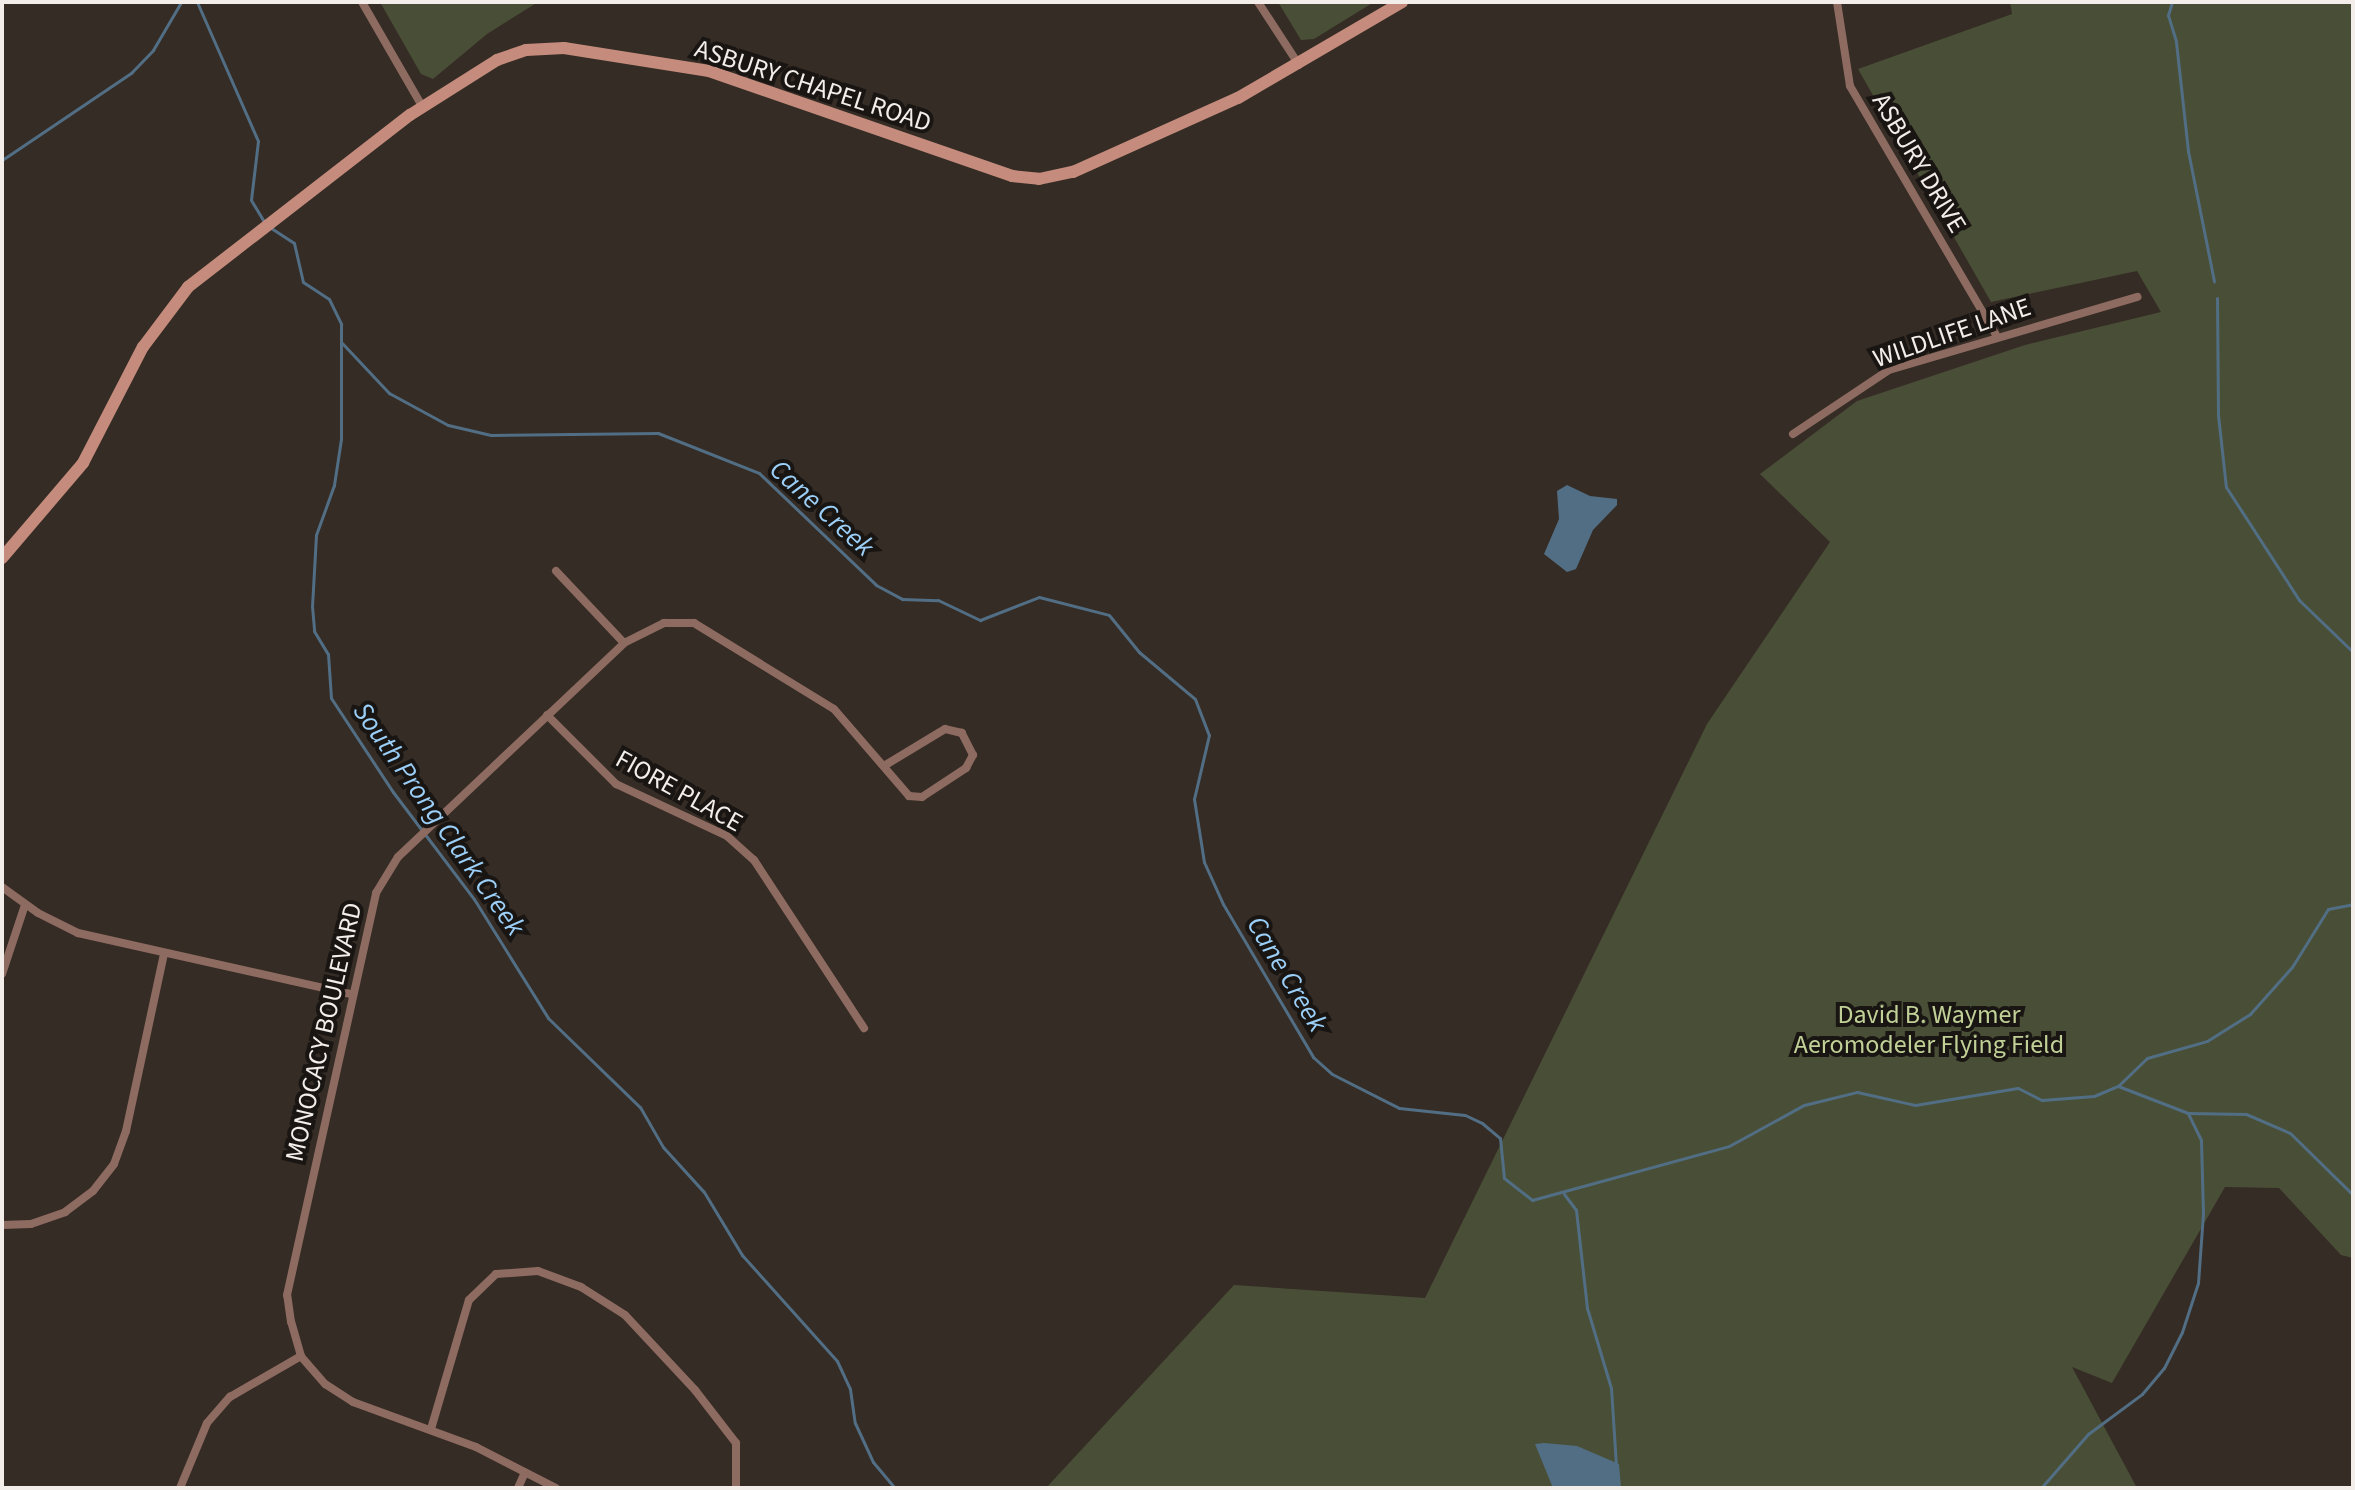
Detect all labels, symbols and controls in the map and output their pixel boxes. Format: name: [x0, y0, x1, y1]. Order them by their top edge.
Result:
street label: ASBURY CHAPEL ROAD: [691, 33, 935, 139]
street label: ASBURY DRIVE: [1865, 88, 1973, 238]
street label: WILDLIFE LANE: [1869, 291, 2035, 375]
water label: Cane Creek: [763, 452, 881, 564]
water label: South Prong Clark Creek: [346, 696, 532, 942]
street label: FIORE PLACE: [610, 743, 748, 839]
street label: MONOCACY BOULEVARD: [279, 899, 369, 1165]
water label: Cane Creek: [1239, 910, 1335, 1038]
park label: David B. Waymer Aeromodeler Flying Field: [1794, 999, 2064, 1060]

